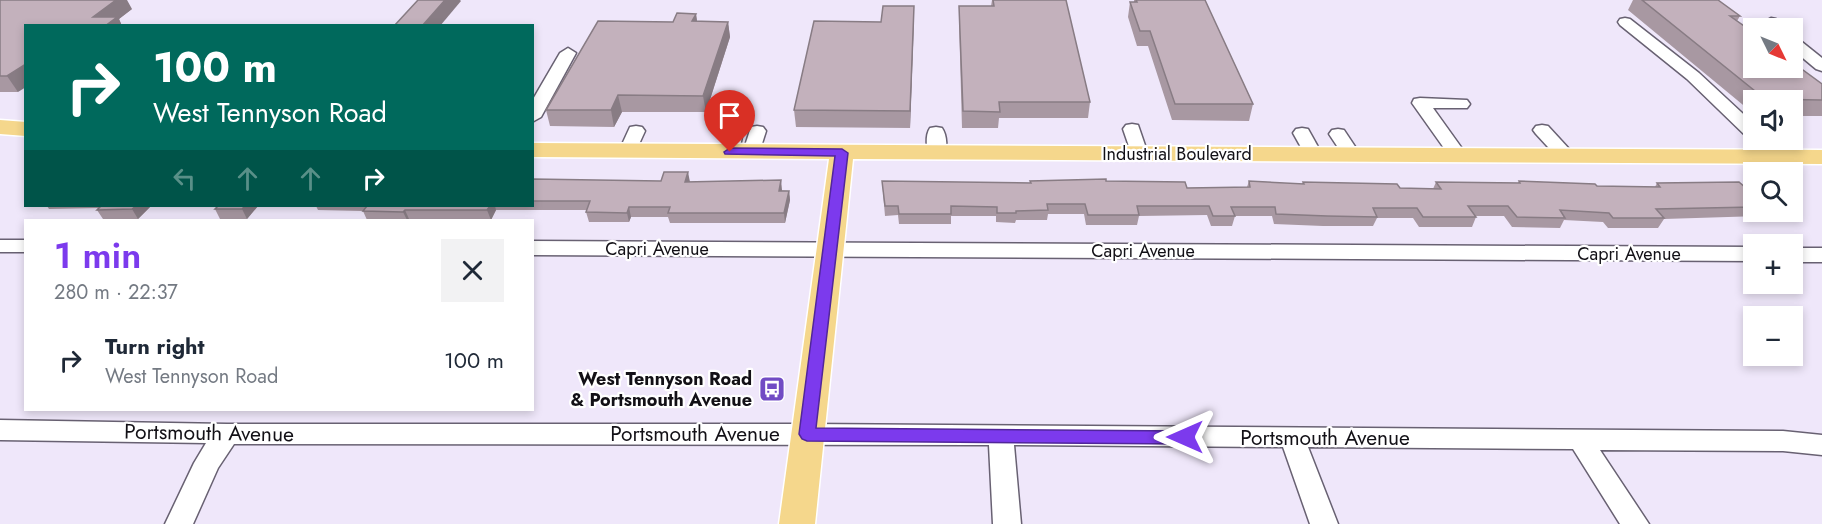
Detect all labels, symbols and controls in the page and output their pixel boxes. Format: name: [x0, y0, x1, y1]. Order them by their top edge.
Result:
north arrow: [1743, 18, 1803, 78]
map controls: [1743, 18, 1803, 366]
text: 100 m: [153, 37, 277, 98]
icon: right: [54, 48, 132, 126]
pin: [704, 90, 755, 152]
button: sound: [1743, 90, 1803, 150]
text: West Tennyson Road: [153, 93, 387, 132]
icon: arrive: [713, 99, 746, 132]
street label: Industrial Boulevard: [1102, 141, 1252, 167]
icon: left: [168, 162, 201, 195]
icon: ahead: [231, 162, 264, 195]
icon: ahead: [294, 162, 327, 195]
icon: right: [357, 162, 390, 195]
button: search: [1743, 162, 1803, 222]
text: 1 min: [54, 229, 141, 281]
button: +: [1743, 234, 1803, 294]
street label: Capri Avenue: [605, 236, 709, 262]
street label: Capri Avenue: [1091, 238, 1195, 264]
button: close: [441, 239, 504, 302]
street label: Capri Avenue: [1577, 241, 1681, 267]
text: 280 m · 22:37: [54, 278, 178, 307]
button: −: [1743, 306, 1803, 366]
text: Turn right: [105, 330, 205, 362]
icon: right: [54, 344, 87, 377]
text: 100 m: [444, 344, 504, 376]
text: West Tennyson Road: [105, 362, 278, 391]
place label: West Tennyson Road & Portsmouth Avenue: [570, 366, 752, 413]
bus stop icon: West Tennyson Road & Portsmouth Avenue: [757, 374, 787, 404]
position arrow: [1153, 405, 1217, 469]
street label: Portsmouth Avenue: [124, 417, 294, 449]
street label: Portsmouth Avenue: [610, 419, 780, 449]
street label: Portsmouth Avenue: [1240, 423, 1410, 453]

